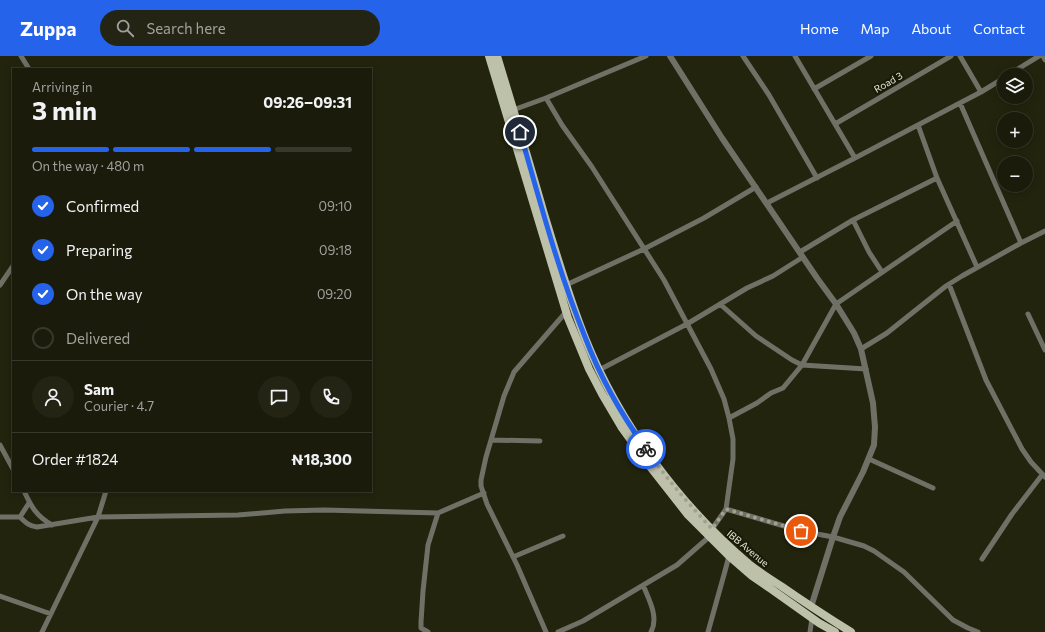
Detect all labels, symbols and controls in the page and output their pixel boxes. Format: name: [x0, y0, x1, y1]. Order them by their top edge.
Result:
search box: [100, 10, 380, 46]
text: Zuppa: [20, 17, 76, 40]
icon: search: [114, 17, 136, 39]
text: Search here: [146, 19, 226, 37]
text: Home: [800, 20, 839, 37]
text: Map: [861, 20, 889, 37]
text: About: [911, 20, 951, 37]
text: Contact: [973, 20, 1025, 37]
map controls: [997, 68, 1033, 192]
button: layers: [997, 68, 1033, 104]
street label: Road 3: [872, 69, 905, 95]
text: Arriving in: [32, 79, 92, 95]
text: 09:26–09:31: [263, 93, 352, 111]
text: 3 min: [32, 94, 97, 125]
button: +: [997, 112, 1033, 148]
pin: [503, 115, 537, 149]
icon: home: [509, 121, 531, 143]
button: −: [997, 156, 1033, 192]
text: On the way · 480 m: [32, 158, 144, 174]
icon: check: [32, 195, 54, 217]
text: Confirmed: [66, 197, 139, 215]
text: 09:10: [319, 198, 352, 214]
icon: check: [32, 239, 54, 261]
text: Preparing: [66, 241, 132, 259]
text: 09:18: [319, 242, 352, 258]
icon: check: [32, 283, 54, 305]
text: On the way: [66, 285, 143, 303]
text: 09:20: [317, 286, 352, 302]
text: Delivered: [66, 329, 130, 347]
button: person: [32, 376, 74, 418]
button: chat: [258, 376, 300, 418]
button: phone: [310, 376, 352, 418]
text: Sam: [84, 380, 114, 398]
text: Courier · 4.7: [84, 398, 154, 414]
courier: [626, 429, 666, 469]
icon: bike: [635, 438, 657, 460]
text: Order #1824: [32, 450, 118, 468]
text: ₦18,300: [291, 450, 352, 468]
pin: [784, 514, 818, 548]
icon: bag: [790, 520, 812, 542]
street label: IBB Avenue: [725, 527, 771, 569]

